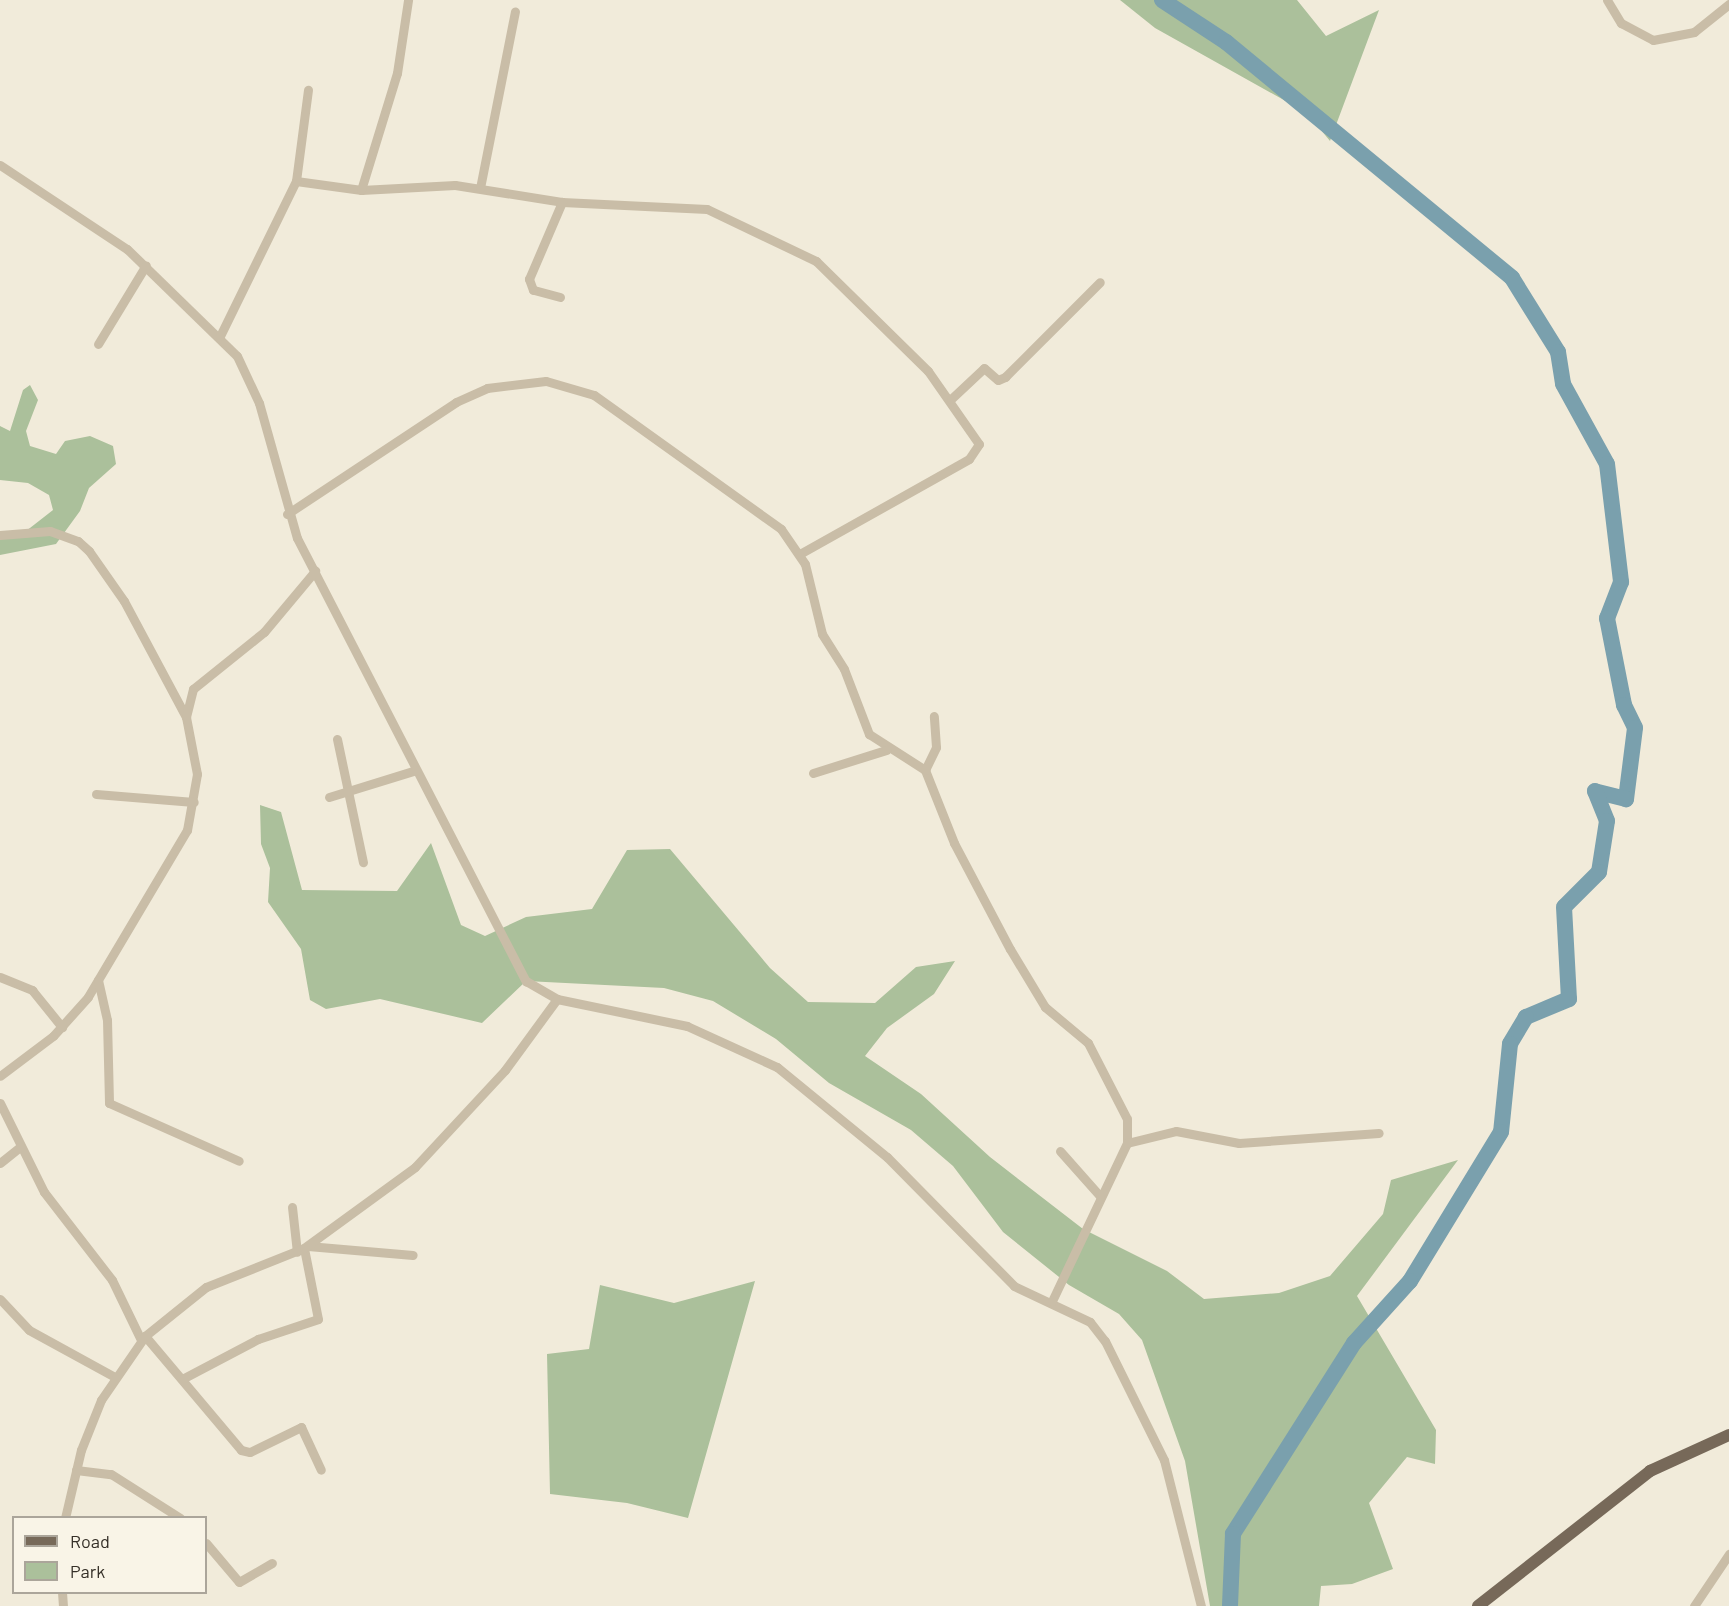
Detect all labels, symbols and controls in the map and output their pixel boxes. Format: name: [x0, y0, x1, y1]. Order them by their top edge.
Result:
legend: [12, 1516, 207, 1594]
text: Road: [70, 1530, 110, 1552]
text: Park: [70, 1560, 105, 1582]

